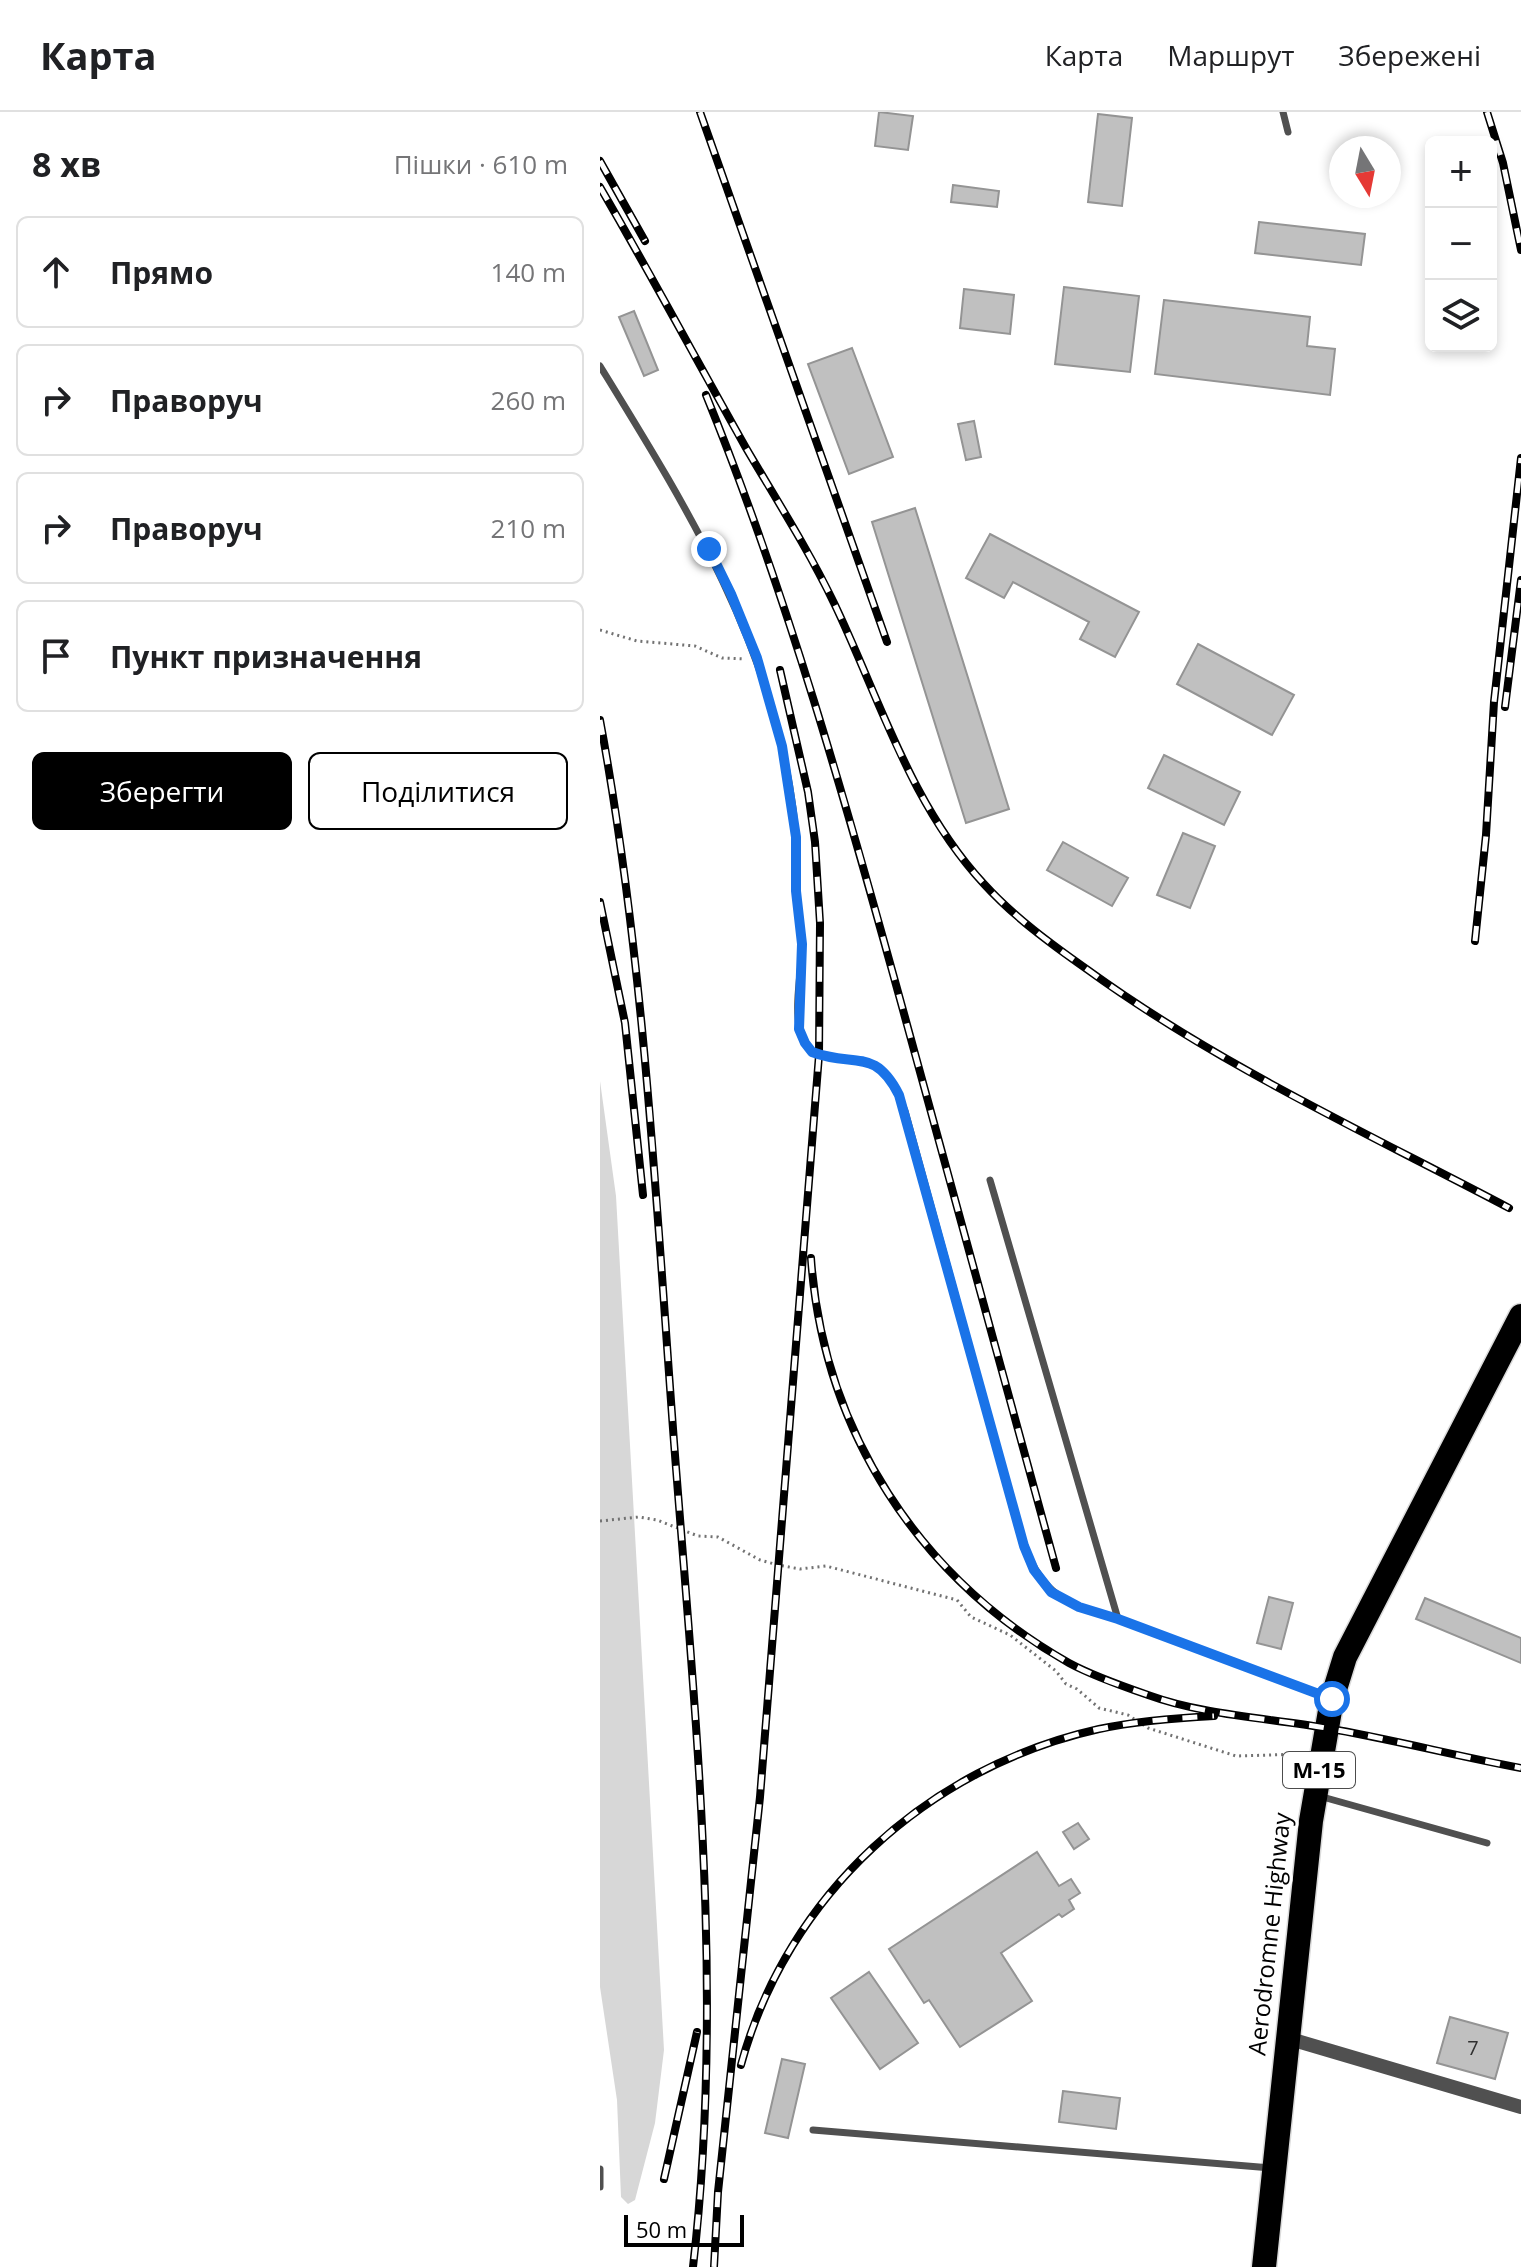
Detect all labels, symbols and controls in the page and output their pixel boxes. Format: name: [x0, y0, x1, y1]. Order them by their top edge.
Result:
text: Карта: [40, 29, 157, 81]
text: Карта: [1045, 36, 1123, 74]
text: Маршрут: [1167, 36, 1294, 74]
text: Збережені: [1338, 36, 1481, 74]
north arrow: [1329, 136, 1401, 208]
map controls: [1425, 136, 1497, 352]
button: +: [1425, 136, 1497, 208]
text: 8 хв: [32, 141, 101, 187]
text: Пішки · 610 m: [394, 146, 568, 182]
button: −: [1425, 208, 1497, 280]
icon: ahead: [34, 250, 78, 294]
text: Прямо: [110, 252, 213, 293]
text: 140 m: [491, 254, 566, 290]
button: layers: [1425, 280, 1497, 352]
icon: right: [34, 378, 78, 422]
text: Праворуч: [110, 380, 263, 421]
text: 260 m: [491, 382, 566, 418]
icon: right: [34, 506, 78, 550]
text: Праворуч: [110, 508, 263, 549]
text: 210 m: [491, 510, 566, 546]
route end: [691, 531, 727, 567]
icon: arrive: [34, 634, 78, 678]
text: Пункт призначення: [110, 636, 422, 677]
button: Зберегти: [32, 752, 292, 830]
button: Поділитися: [308, 752, 568, 830]
route start: [1314, 1681, 1350, 1717]
road number: М-15: [1283, 1752, 1355, 1788]
street label: Aerodromne Highway: [1239, 1810, 1298, 2057]
house number: 7: [1467, 2034, 1479, 2061]
scale bar: [624, 2211, 744, 2247]
text: 50 m: [636, 2214, 687, 2244]

